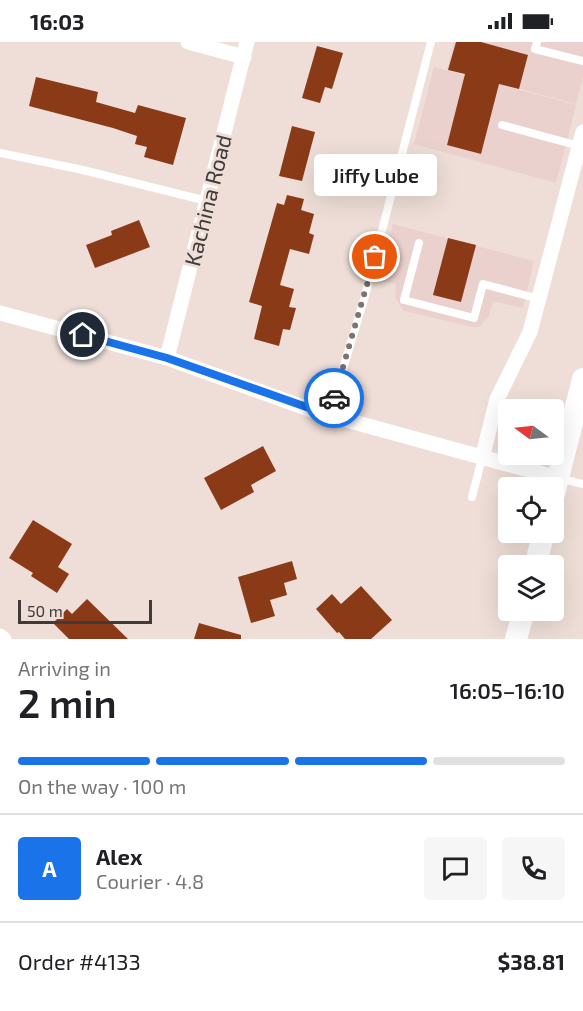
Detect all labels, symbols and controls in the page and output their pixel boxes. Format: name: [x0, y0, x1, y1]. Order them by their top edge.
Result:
text: 16:03: [30, 8, 85, 34]
street label: Kachina Road: [178, 132, 236, 268]
callout: Jiffy Lube: [314, 155, 436, 197]
text: Jiffy Lube: [332, 163, 419, 187]
pin: [349, 231, 400, 282]
icon: bag: [358, 240, 391, 273]
pin: [57, 309, 108, 360]
icon: home: [66, 318, 99, 351]
courier: [304, 368, 364, 428]
icon: car: [318, 382, 351, 415]
north arrow: [498, 399, 564, 465]
map controls: [498, 399, 564, 621]
button: locate: [498, 477, 564, 543]
button: layers: [498, 555, 564, 621]
scale bar: [18, 597, 152, 624]
text: 50 m: [27, 601, 63, 620]
text: Arriving in: [18, 656, 111, 680]
text: 16:05–16:10: [450, 677, 565, 703]
text: 2 min: [18, 679, 117, 726]
text: On the way · 100 m: [18, 774, 186, 798]
button: chat: [424, 837, 487, 900]
button: phone: [502, 837, 565, 900]
text: Alex: [96, 843, 142, 869]
text: A: [42, 855, 57, 881]
text: Courier · 4.8: [96, 869, 204, 893]
text: Order #4133: [18, 948, 141, 974]
text: $38.81: [497, 948, 565, 974]

